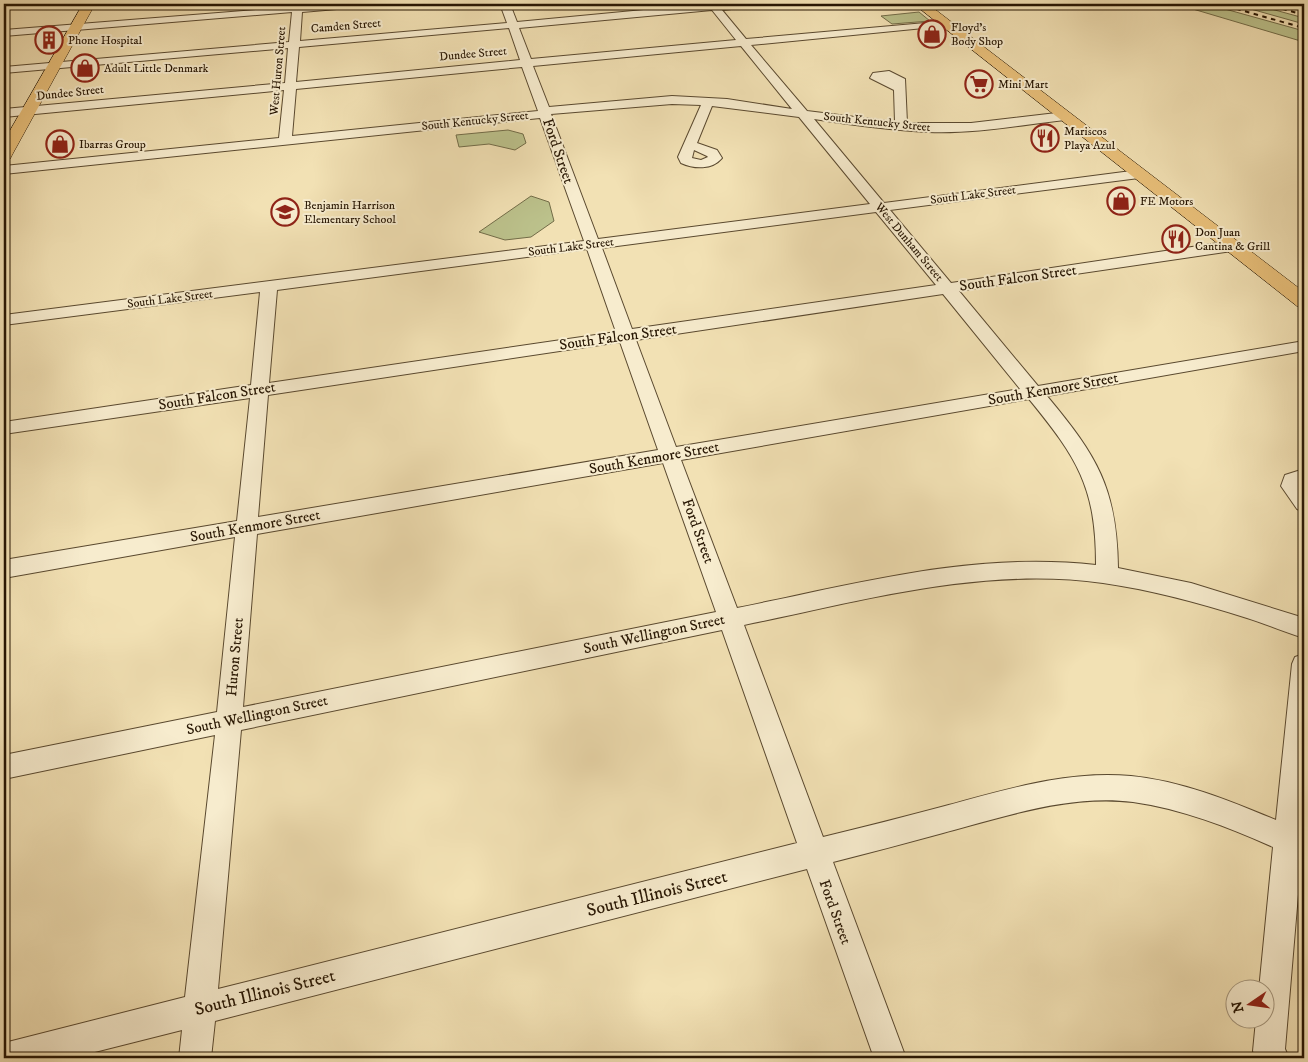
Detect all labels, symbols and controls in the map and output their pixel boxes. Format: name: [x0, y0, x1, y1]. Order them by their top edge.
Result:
street label: Camden Street: [310, 15, 382, 37]
shop icon: Floyd's Body Shop: [917, 19, 947, 49]
place label: Floyd's Body Shop: [951, 20, 1003, 49]
building icon: Phone Hospital: [34, 25, 64, 55]
street label: West Huron Street: [267, 26, 289, 117]
place label: Phone Hospital: [68, 33, 143, 48]
street label: Dundee Street: [439, 44, 508, 64]
shop icon: Adult Little Denmark: [70, 53, 100, 83]
place label: Adult Little Denmark: [104, 61, 209, 76]
supermarket icon: Mini Mart: [964, 69, 994, 99]
place label: Mini Mart: [998, 77, 1049, 92]
street label: Dundee Street: [35, 82, 105, 104]
street label: South Kentucky Street: [421, 108, 529, 134]
street label: South Kentucky Street: [823, 109, 931, 135]
street label: Ford Street: [538, 116, 578, 186]
restaurant icon: Mariscos Playa Azul: [1030, 123, 1060, 153]
place label: Mariscos Playa Azul: [1064, 124, 1116, 153]
shop icon: Ibarras Group: [45, 129, 75, 159]
place label: Ibarras Group: [79, 137, 146, 152]
street label: South Lake Street: [929, 182, 1017, 208]
shop icon: FE Motors: [1106, 186, 1136, 216]
place label: FE Motors: [1140, 194, 1193, 209]
school or university icon: Benjamin Harrison Elementary School: [270, 197, 300, 227]
place label: Benjamin Harrison Elementary School: [304, 198, 396, 227]
street label: West Dunham Street: [871, 199, 946, 285]
restaurant icon: Don Juan Cantina & Grill: [1161, 224, 1191, 254]
place label: Don Juan Cantina & Grill: [1195, 225, 1271, 254]
street label: South Lake Street: [527, 234, 615, 260]
street label: South Falcon Street: [958, 260, 1078, 296]
street label: South Lake Street: [126, 286, 214, 312]
street label: South Falcon Street: [558, 319, 678, 355]
street label: South Kenmore Street: [987, 368, 1120, 410]
street label: South Falcon Street: [157, 377, 277, 415]
street label: South Kenmore Street: [588, 437, 721, 479]
street label: Ford Street: [678, 496, 719, 566]
street label: South Kenmore Street: [189, 505, 322, 547]
street label: South Wellington Street: [582, 610, 727, 658]
street label: Huron Street: [222, 617, 248, 697]
street label: South Wellington Street: [185, 691, 330, 739]
street label: South Illinois Street: [584, 866, 730, 922]
street label: Ford Street: [815, 877, 856, 947]
street label: South Illinois Street: [192, 965, 338, 1021]
north arrow: [1226, 980, 1276, 1030]
text: N: [1228, 999, 1248, 1014]

